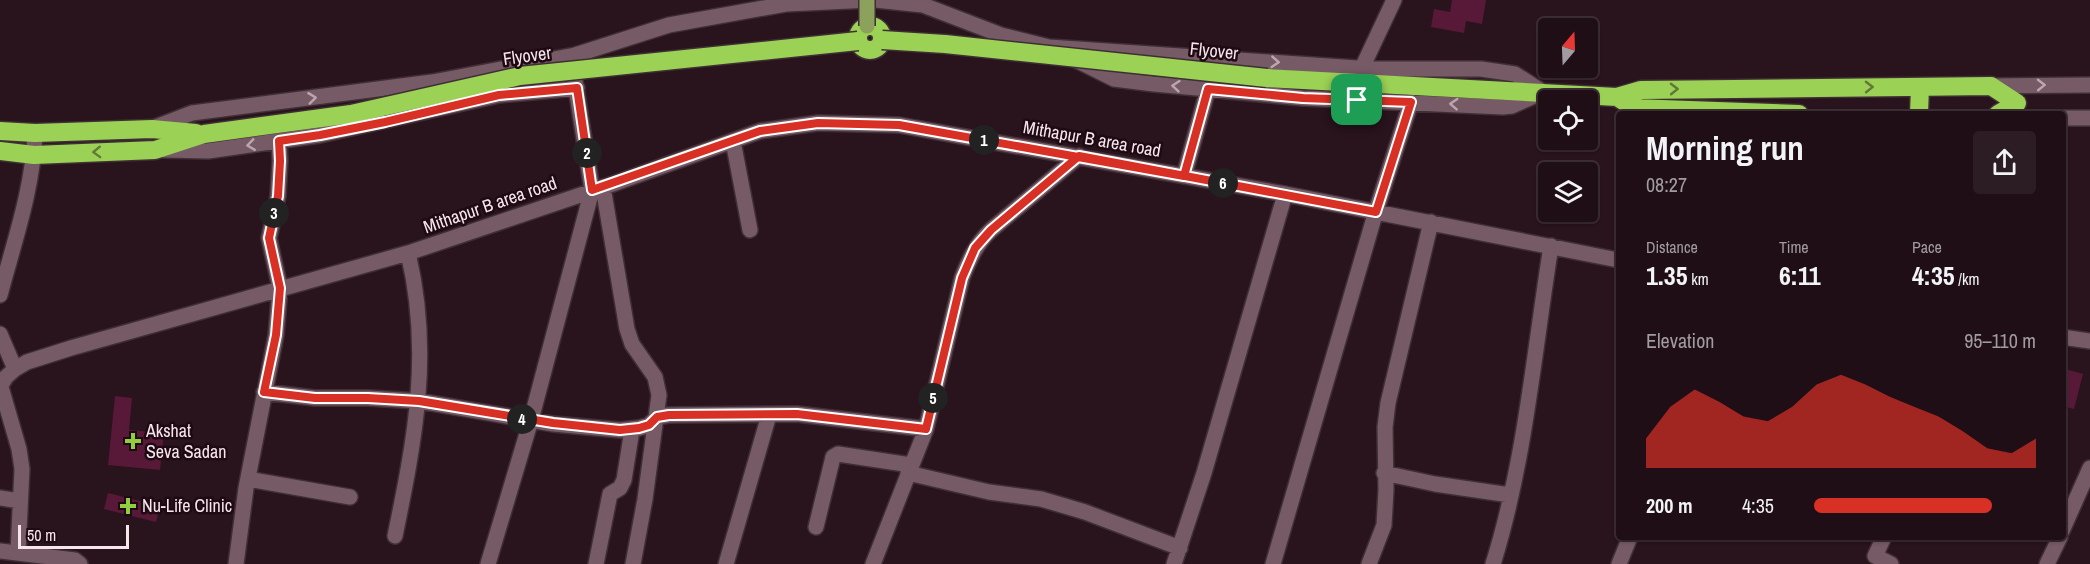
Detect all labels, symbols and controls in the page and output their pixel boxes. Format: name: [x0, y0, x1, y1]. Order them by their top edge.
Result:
north arrow: [1538, 18, 1598, 78]
map controls: [1538, 18, 1598, 222]
street label: Flyover: [1189, 36, 1240, 65]
street label: Flyover: [501, 40, 553, 71]
one-way arrow: [1270, 56, 1279, 69]
pin: [1331, 74, 1382, 125]
one-way arrow: [2036, 79, 2045, 92]
one-way arrow: [1171, 80, 1180, 93]
one-way arrow: [1865, 81, 1874, 93]
icon: arrive: [1340, 83, 1373, 116]
one-way arrow: [1670, 83, 1679, 95]
button: locate: [1538, 90, 1598, 150]
one-way arrow: [307, 92, 316, 105]
one-way arrow: [1450, 98, 1459, 111]
street label: Mithapur B area road: [1021, 114, 1163, 163]
pin: 1: [969, 125, 999, 155]
text: Morning run: [1646, 126, 1804, 170]
text: 1: [980, 129, 988, 151]
button: share: [1973, 131, 2036, 194]
pin: 2: [572, 138, 602, 168]
one-way arrow: [246, 139, 255, 151]
text: 2: [583, 142, 591, 164]
one-way arrow: [92, 146, 101, 158]
button: layers: [1538, 162, 1598, 222]
pin: 6: [1208, 168, 1238, 198]
street label: Mithapur B area road: [420, 170, 560, 239]
text: 08:27: [1646, 171, 1687, 198]
text: 6: [1219, 172, 1227, 194]
pin: 3: [259, 198, 289, 228]
text: 3: [270, 202, 278, 224]
text: Distance: [1646, 236, 1698, 258]
text: Time: [1779, 236, 1809, 258]
text: Pace: [1912, 236, 1942, 258]
text: 1.35: [1646, 258, 1688, 293]
text: 6:11: [1779, 258, 1821, 293]
text: 4:35: [1912, 258, 1955, 293]
text: km: [1688, 268, 1709, 290]
text: /km: [1955, 268, 1979, 290]
text: Elevation: [1646, 327, 1714, 354]
text: 95–110 m: [1964, 327, 2036, 354]
pin: 5: [918, 383, 948, 413]
text: 5: [929, 387, 937, 409]
pin: 4: [507, 404, 537, 434]
text: 4: [518, 408, 526, 430]
place label: Akshat Seva Sadan: [145, 418, 226, 464]
marker: Akshat Seva Sadan: [124, 432, 142, 450]
text: 200 m: [1646, 492, 1693, 519]
text: 4:35: [1742, 492, 1774, 519]
place label: Nu-Life Clinic: [142, 493, 232, 518]
marker: Nu-Life Clinic: [119, 497, 137, 515]
scale bar: [18, 522, 129, 550]
text: 50 m: [27, 524, 56, 546]

